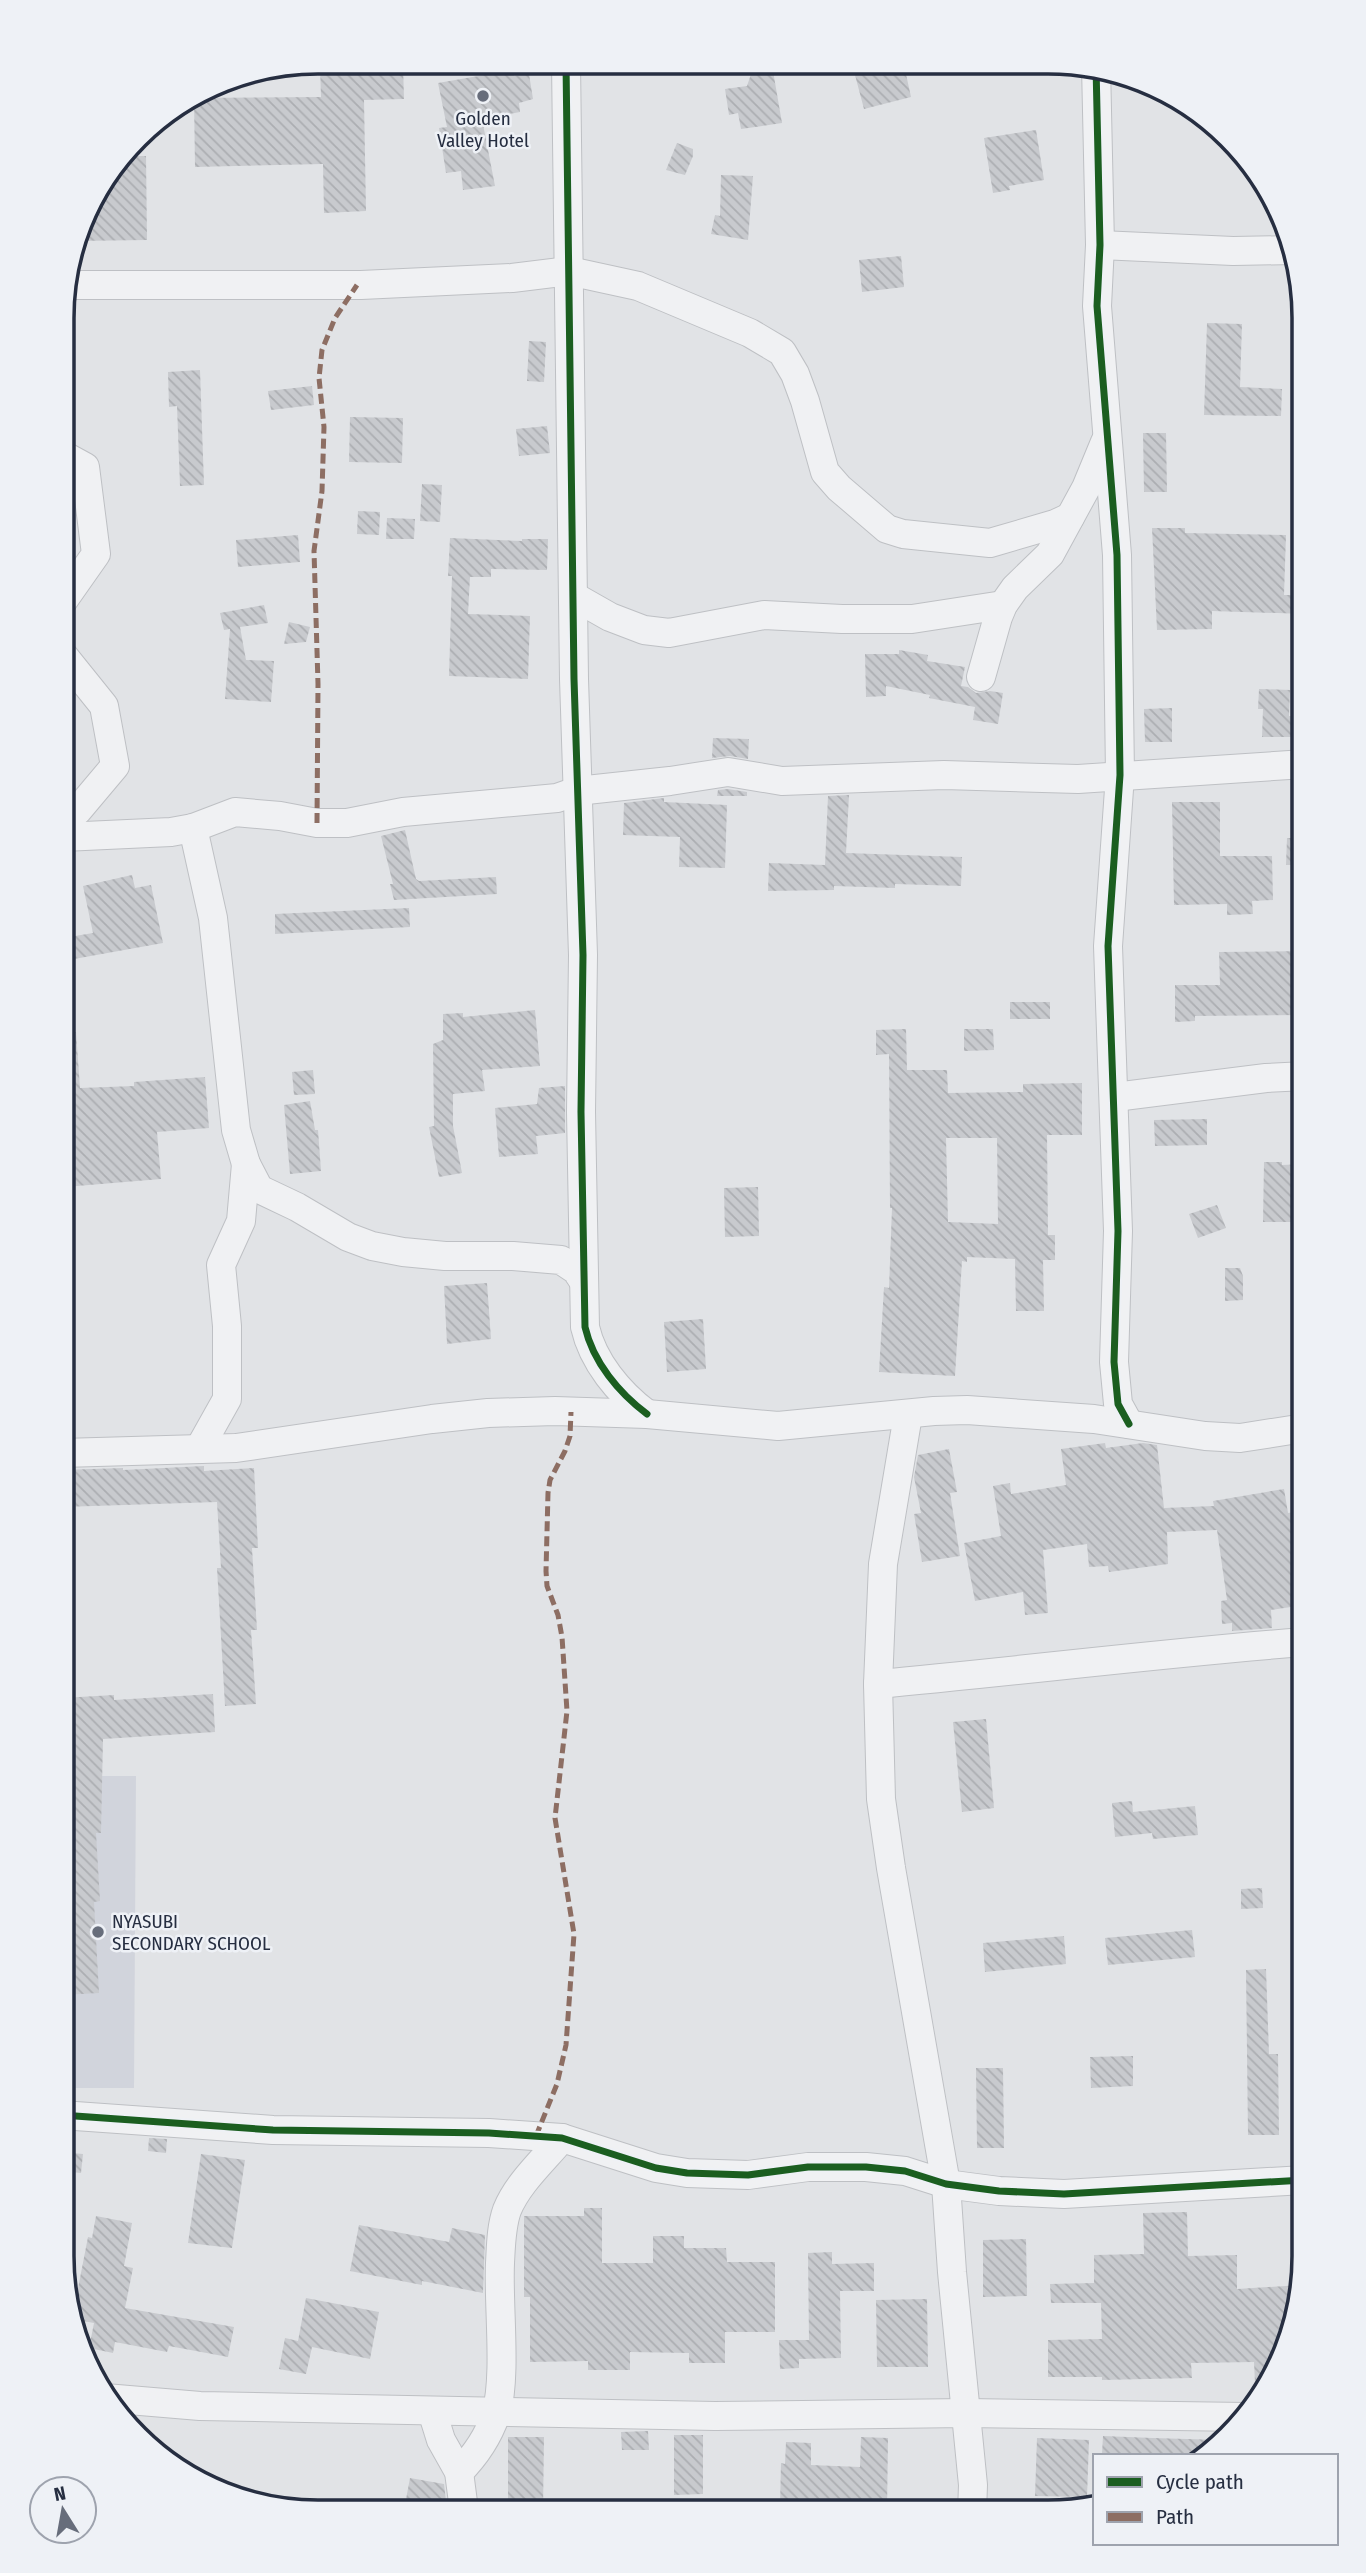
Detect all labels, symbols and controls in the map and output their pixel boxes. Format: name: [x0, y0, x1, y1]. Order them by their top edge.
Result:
marker: Golden Valley Hotel: [475, 88, 491, 104]
place label: Golden Valley Hotel: [437, 107, 529, 152]
place label: NYASUBI SECONDARY SCHOOL: [112, 1910, 271, 1955]
marker: NYASUBI SECONDARY SCHOOL: [90, 1924, 106, 1940]
legend: [1093, 2454, 1338, 2545]
text: Cycle path: [1156, 2469, 1244, 2495]
north arrow: [28, 2475, 98, 2545]
text: N: [52, 2481, 68, 2506]
text: Path: [1156, 2504, 1194, 2530]

